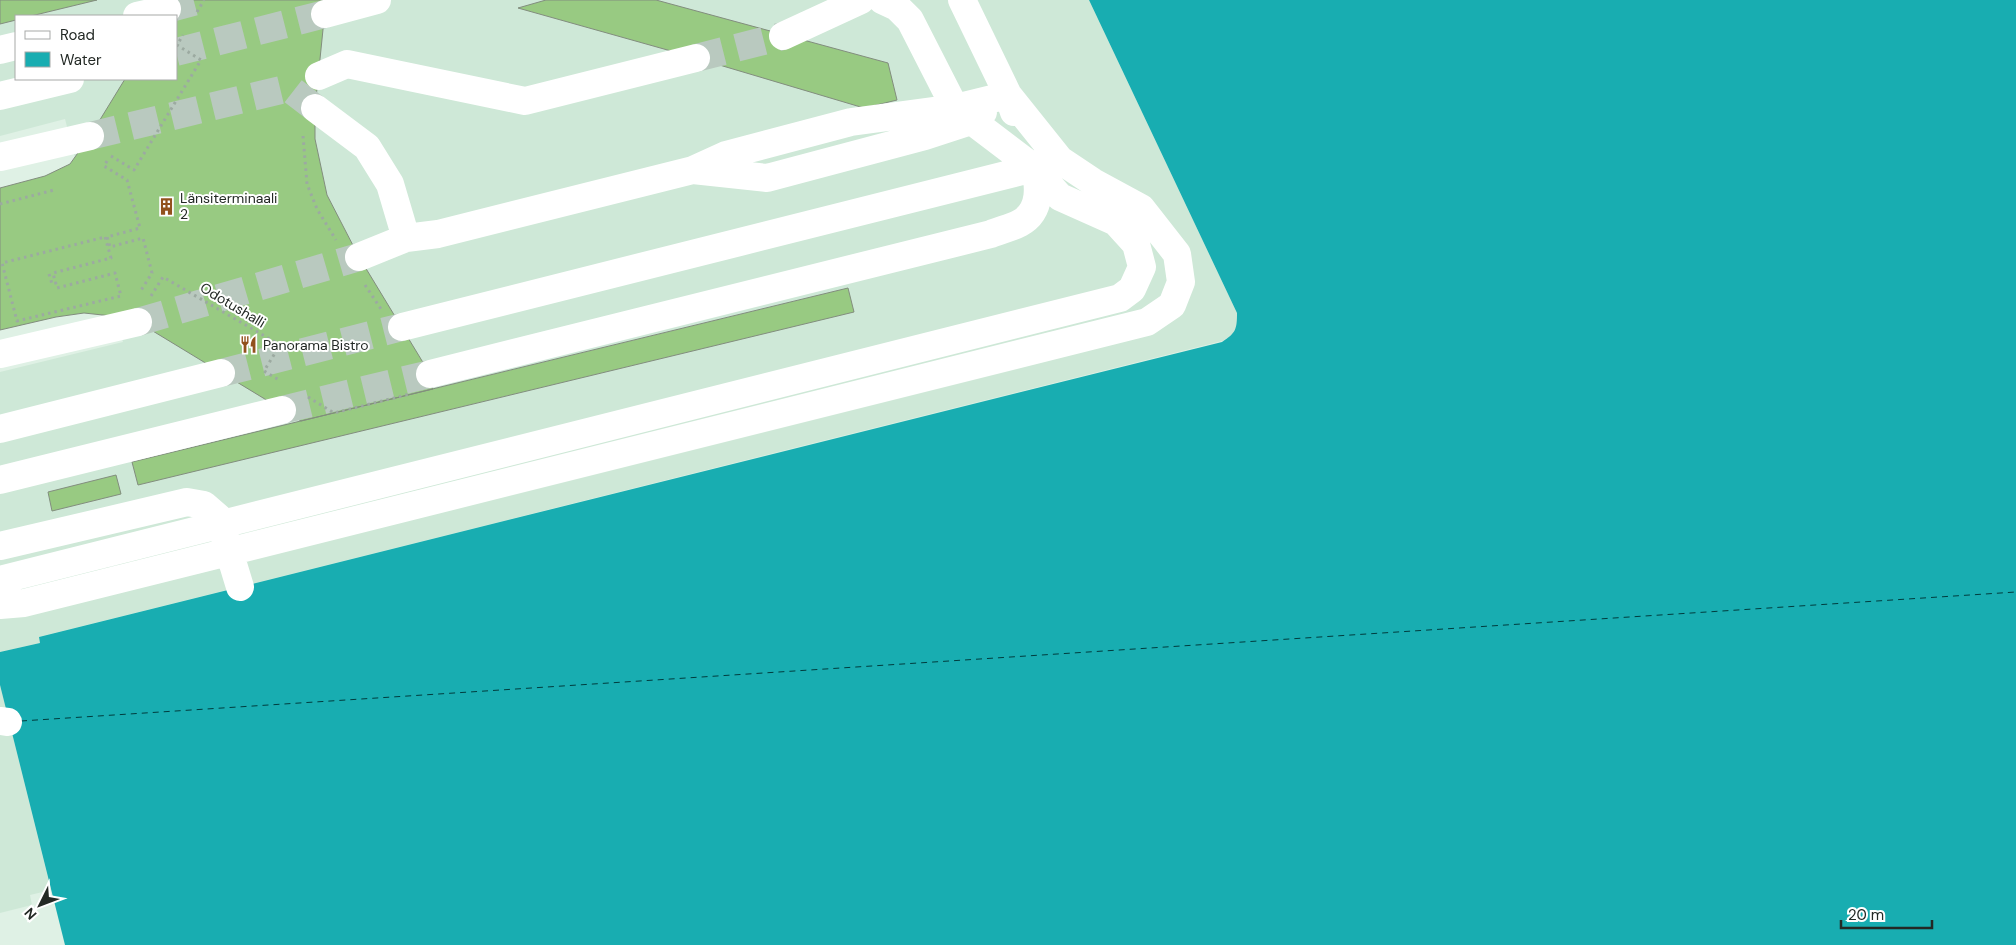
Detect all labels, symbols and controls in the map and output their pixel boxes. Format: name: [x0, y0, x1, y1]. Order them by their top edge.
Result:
legend: [15, 15, 178, 80]
text: Road: [60, 25, 95, 45]
text: Water: [60, 50, 102, 70]
place label: Länsiterminaali 2: [180, 189, 277, 223]
building icon: Länsiterminaali 2: [156, 196, 176, 216]
street label: Odotushalli: [197, 278, 269, 332]
restaurant icon: Panorama Bistro: [239, 335, 259, 355]
place label: Panorama Bistro: [263, 336, 369, 354]
north arrow: [15, 880, 65, 930]
scale bar: [1841, 898, 1932, 930]
text: N: [20, 904, 40, 924]
text: 20 m: [1848, 905, 1884, 925]

